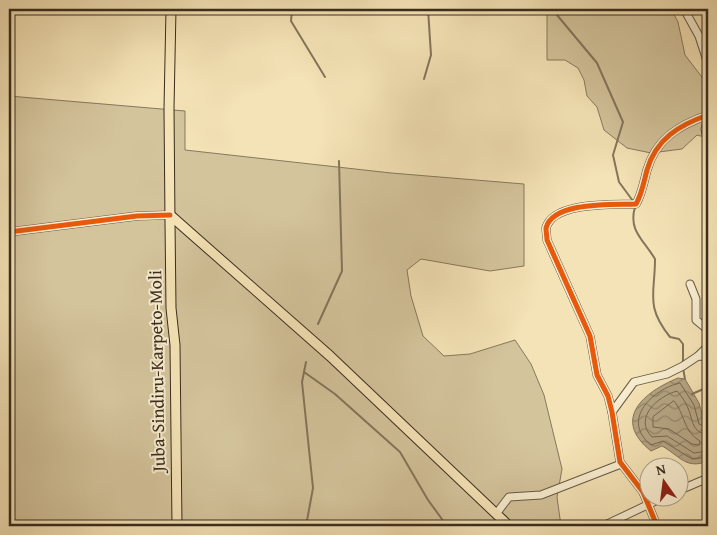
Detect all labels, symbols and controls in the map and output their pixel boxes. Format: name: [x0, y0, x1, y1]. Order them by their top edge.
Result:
street label: Juba-Sindiru-Karpeto-Moli: [141, 270, 172, 474]
north arrow: [640, 458, 690, 508]
text: N: [654, 458, 668, 480]

